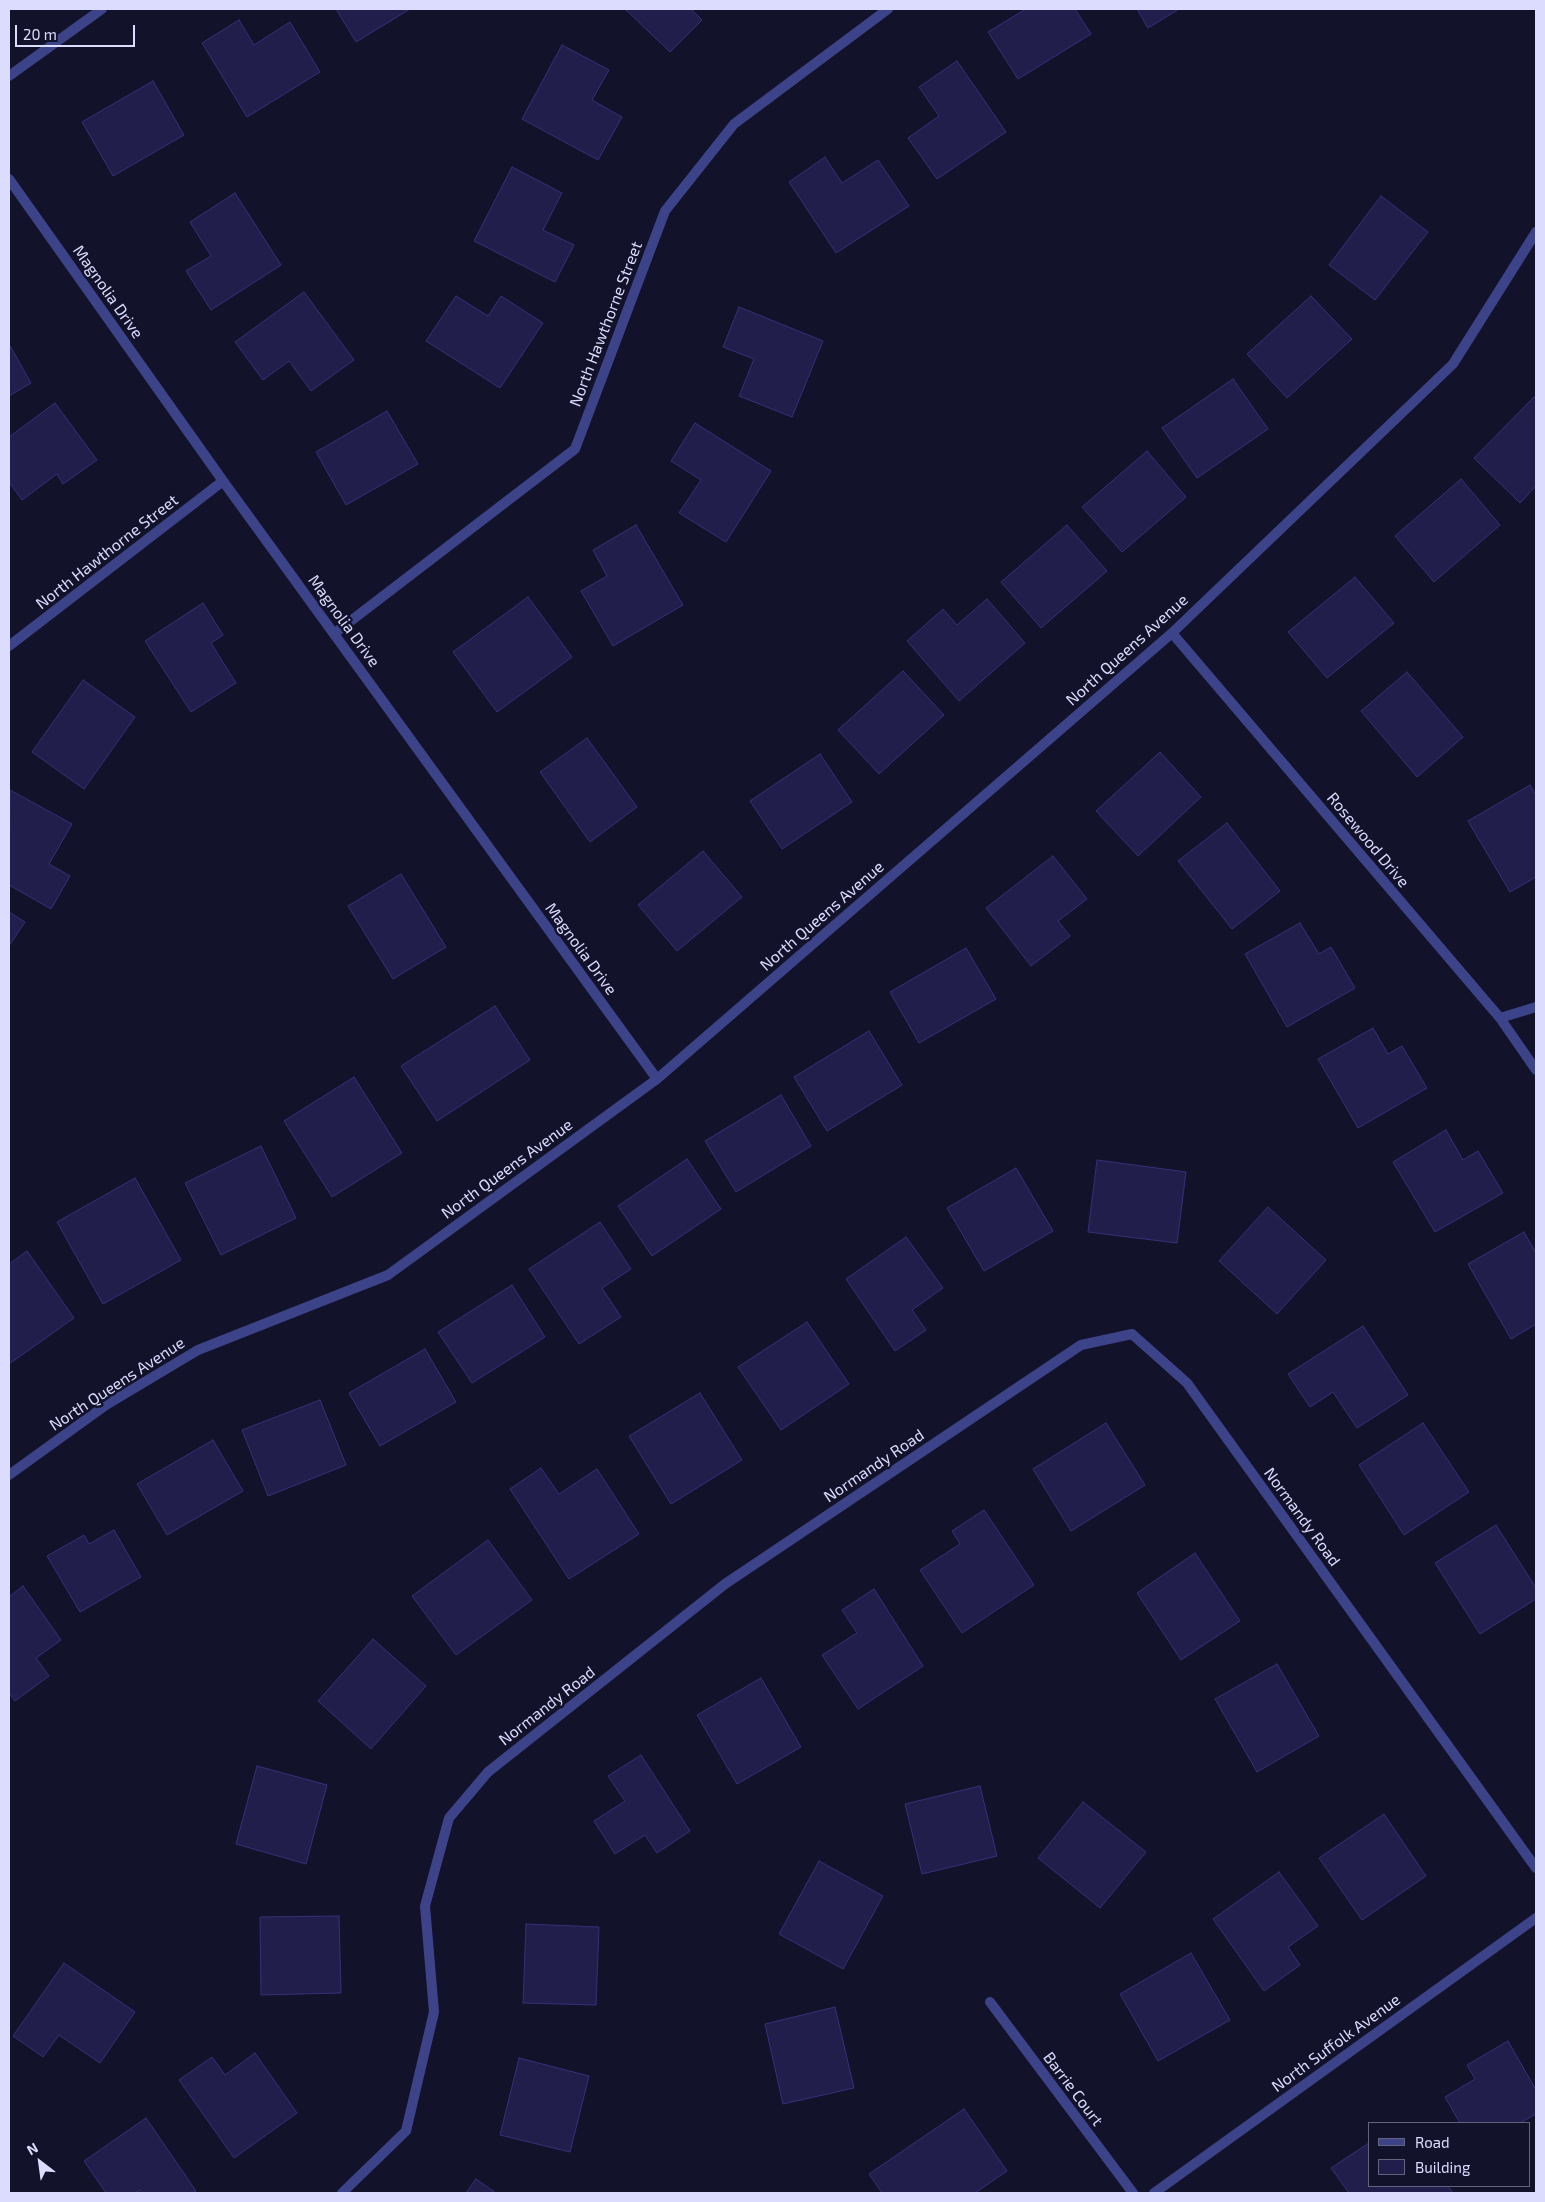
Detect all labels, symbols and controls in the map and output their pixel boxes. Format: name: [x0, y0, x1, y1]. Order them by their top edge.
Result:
scale bar: [18, 15, 138, 47]
text: 20 m: [23, 25, 57, 43]
street label: North Hawthorne Street: [566, 239, 646, 409]
street label: Magnolia Drive: [69, 242, 147, 342]
street label: North Hawthorne Street: [32, 490, 182, 614]
street label: Magnolia Drive: [304, 571, 384, 671]
street label: North Queens Avenue: [1062, 590, 1192, 710]
street label: Rosewood Drive: [1323, 789, 1413, 891]
street label: North Queens Avenue: [756, 857, 888, 975]
street label: Magnolia Drive: [541, 899, 621, 999]
street label: North Queens Avenue: [438, 1115, 576, 1223]
street label: North Queens Avenue: [46, 1333, 188, 1435]
street label: Normandy Road: [820, 1425, 928, 1507]
street label: Normandy Road: [1260, 1464, 1344, 1570]
street label: Normandy Road: [495, 1662, 599, 1750]
street label: North Suffolk Avenue: [1268, 1990, 1404, 2096]
street label: Barrie Court: [1039, 2048, 1107, 2130]
legend: [1368, 2122, 1530, 2187]
text: Road: [1415, 2133, 1450, 2151]
north arrow: [15, 2137, 65, 2187]
text: N: [24, 2139, 41, 2158]
text: Building: [1415, 2158, 1470, 2176]

